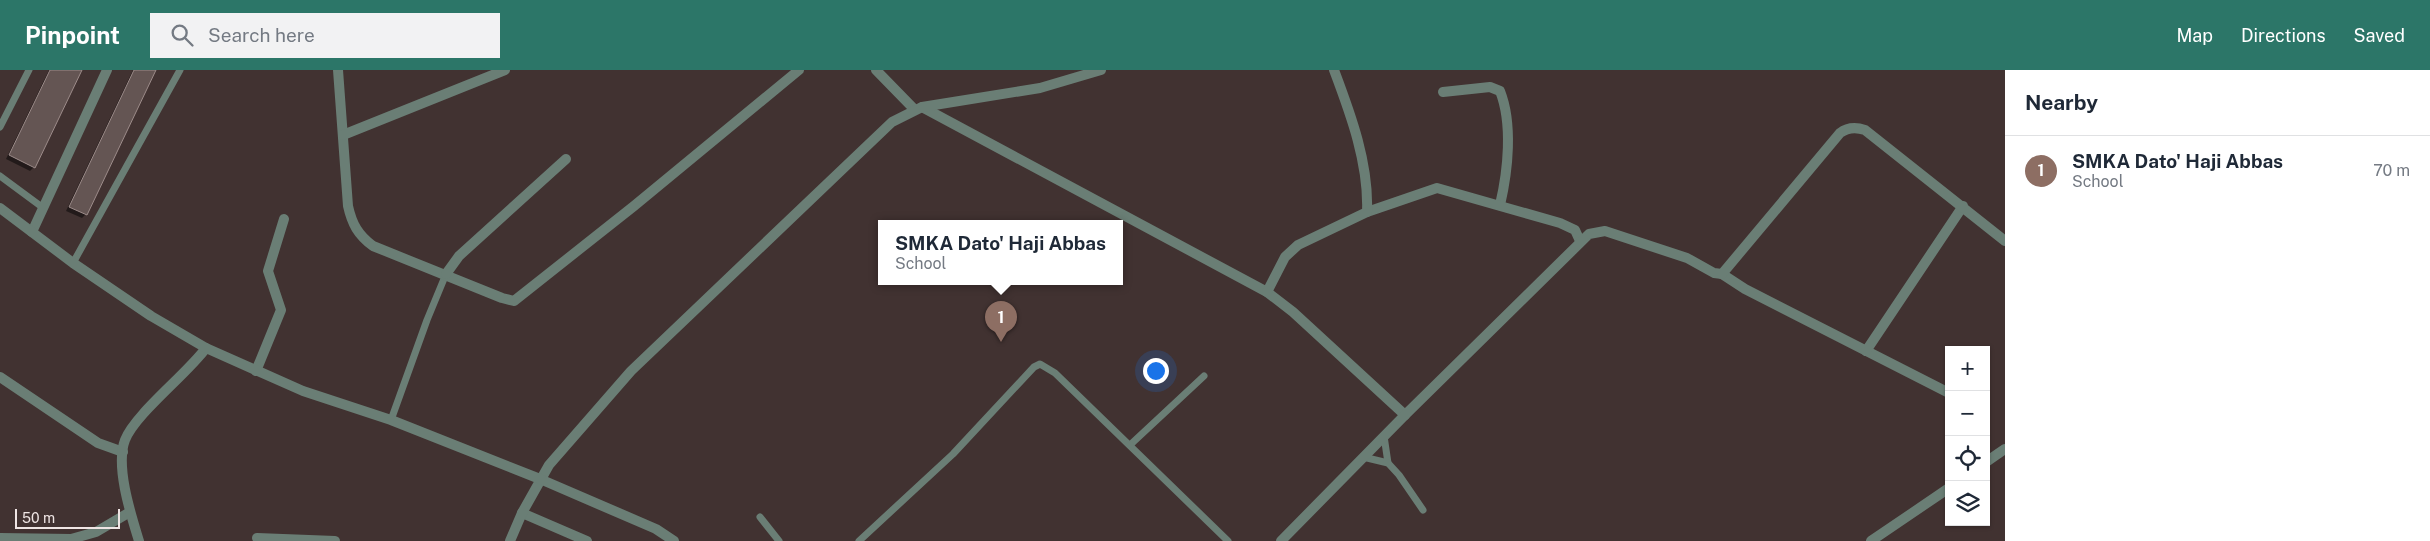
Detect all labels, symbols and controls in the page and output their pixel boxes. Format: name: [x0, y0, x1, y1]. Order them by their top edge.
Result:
search box: [150, 13, 500, 58]
text: Pinpoint: [25, 21, 120, 49]
icon: search: [168, 21, 196, 49]
text: Search here: [208, 24, 315, 46]
text: Map: [2176, 25, 2213, 46]
text: Directions: [2241, 25, 2326, 46]
text: Saved: [2354, 25, 2405, 46]
text: Nearby: [2025, 90, 2098, 115]
text: SMKA Dato' Haji Abbas: [2072, 150, 2283, 172]
text: 1: [2038, 161, 2044, 180]
text: 70 m: [2373, 161, 2410, 180]
text: School: [2072, 172, 2123, 191]
popup: [878, 220, 1123, 285]
text: SMKA Dato' Haji Abbas: [895, 232, 1106, 254]
text: School: [895, 254, 946, 273]
pin: 1: [985, 301, 1017, 342]
map controls: [1945, 346, 1990, 526]
button: +: [1945, 346, 1990, 391]
your location: [1143, 358, 1169, 384]
button: −: [1945, 391, 1990, 436]
button: locate: [1945, 436, 1990, 481]
button: layers: [1945, 481, 1990, 526]
scale bar: [15, 506, 120, 529]
text: 50 m: [22, 510, 55, 526]

